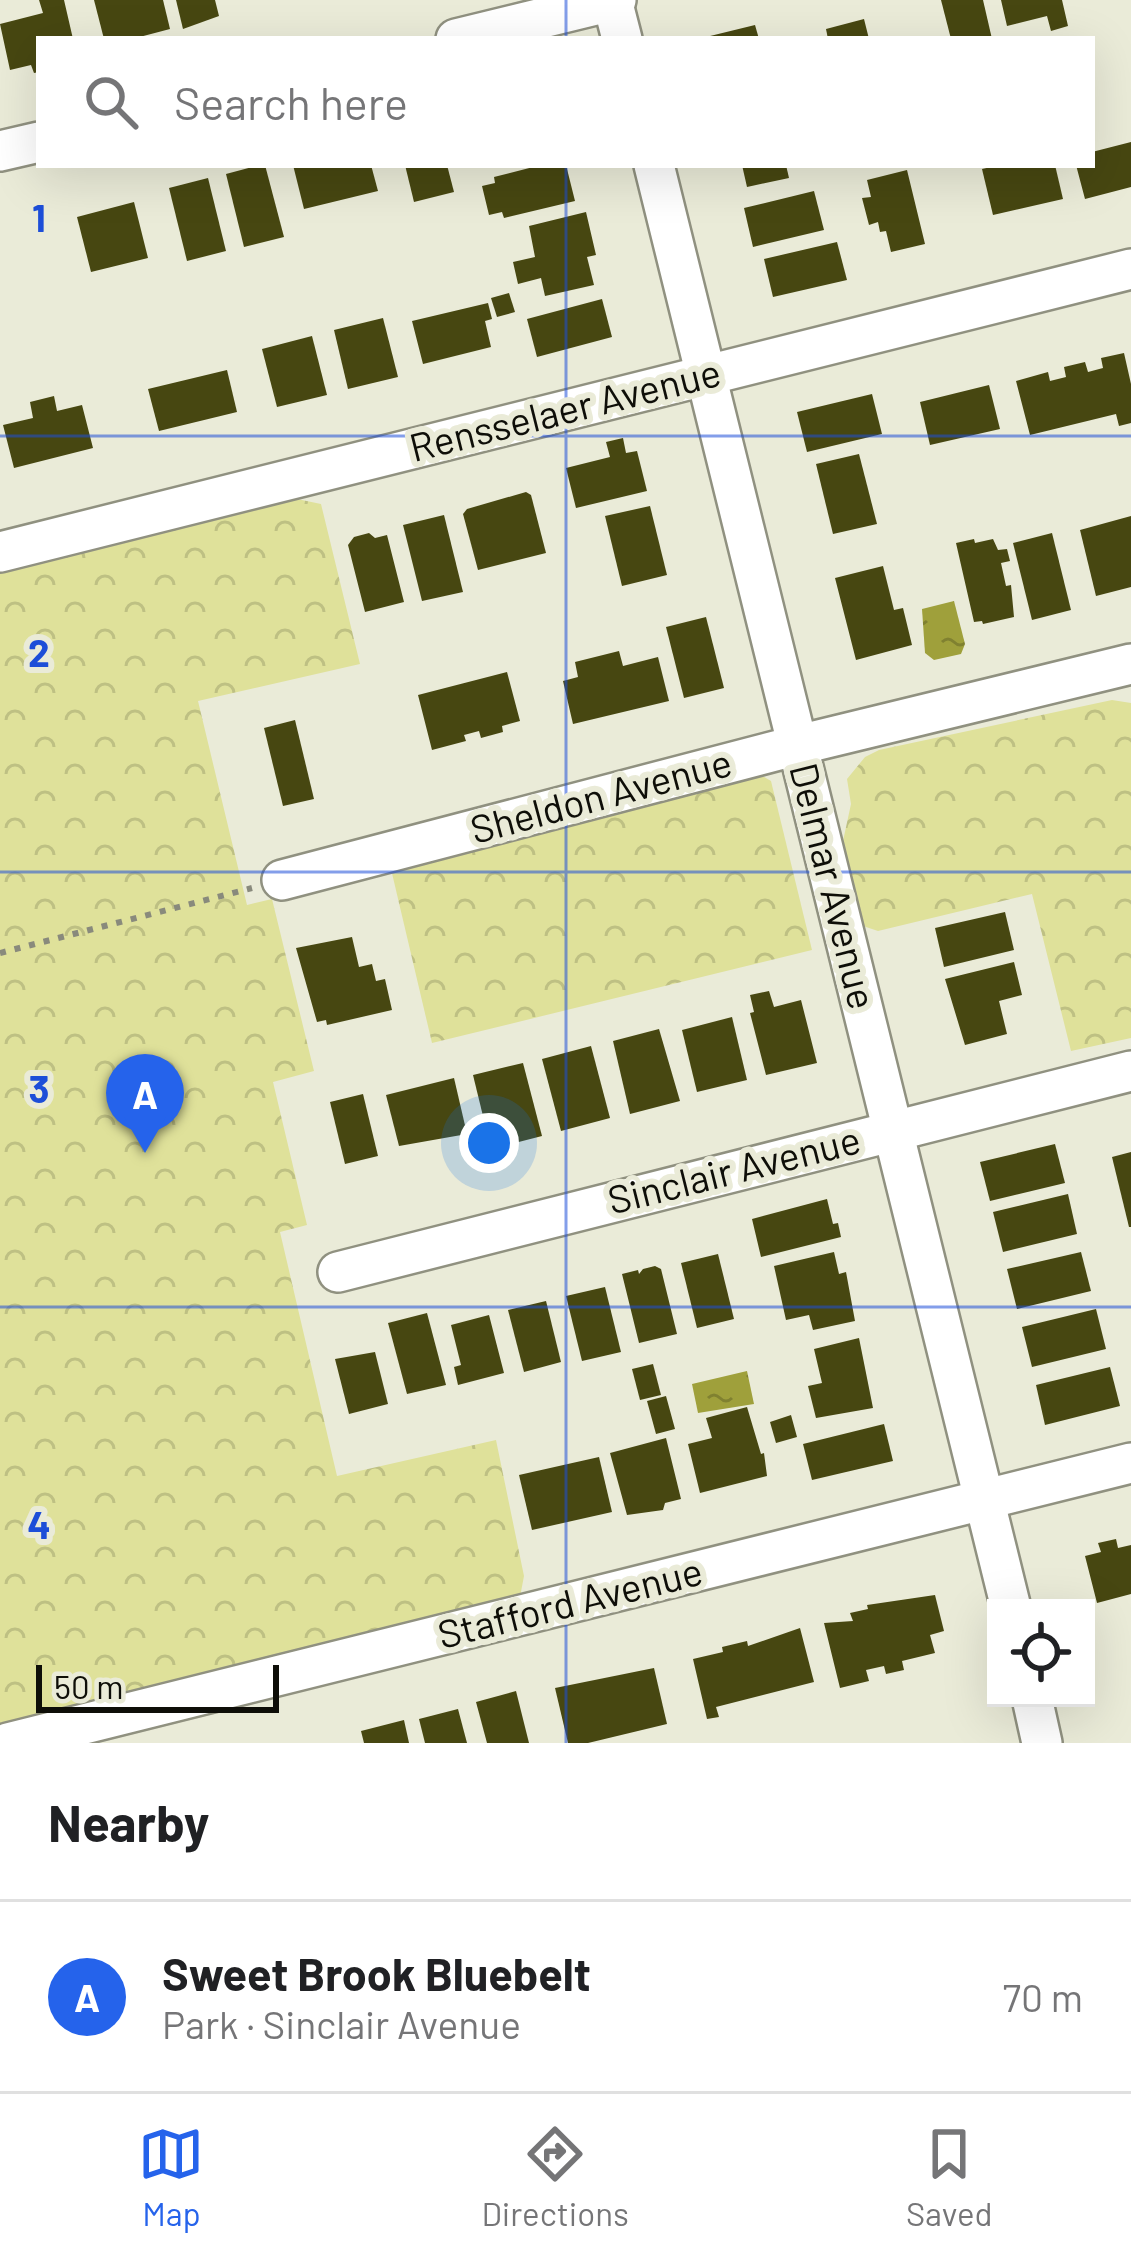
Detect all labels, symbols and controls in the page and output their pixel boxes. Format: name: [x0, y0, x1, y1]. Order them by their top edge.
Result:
search box: [36, 36, 1095, 168]
icon: search: [78, 69, 144, 135]
text: Search here: [174, 75, 408, 129]
text: 1: [32, 193, 46, 240]
street label: Rensselaer Avenue: [404, 347, 725, 470]
text: 2: [28, 628, 50, 675]
street label: Sheldon Avenue: [465, 737, 736, 852]
street label: Delmar Avenue: [781, 758, 888, 1014]
pin: A: [106, 1054, 184, 1153]
text: 3: [28, 1064, 50, 1111]
your location: [459, 1113, 519, 1173]
street label: Sinclair Avenue: [603, 1114, 865, 1223]
text: 4: [27, 1500, 51, 1547]
street label: Stafford Avenue: [432, 1546, 707, 1657]
map controls: [987, 1599, 1095, 1707]
button: locate: [987, 1599, 1095, 1707]
scale bar: [36, 1659, 279, 1712]
text: 50 m: [54, 1666, 124, 1706]
text: Nearby: [48, 1791, 209, 1852]
text: Sweet Brook Bluebelt: [162, 1946, 591, 2000]
text: A: [74, 1973, 100, 2020]
text: 70 m: [1002, 1973, 1083, 2020]
text: Park · Sinclair Avenue: [162, 2000, 521, 2047]
tab: Map: [138, 2121, 204, 2233]
tab: Directions: [481, 2121, 629, 2233]
tab: Saved: [906, 2121, 993, 2233]

